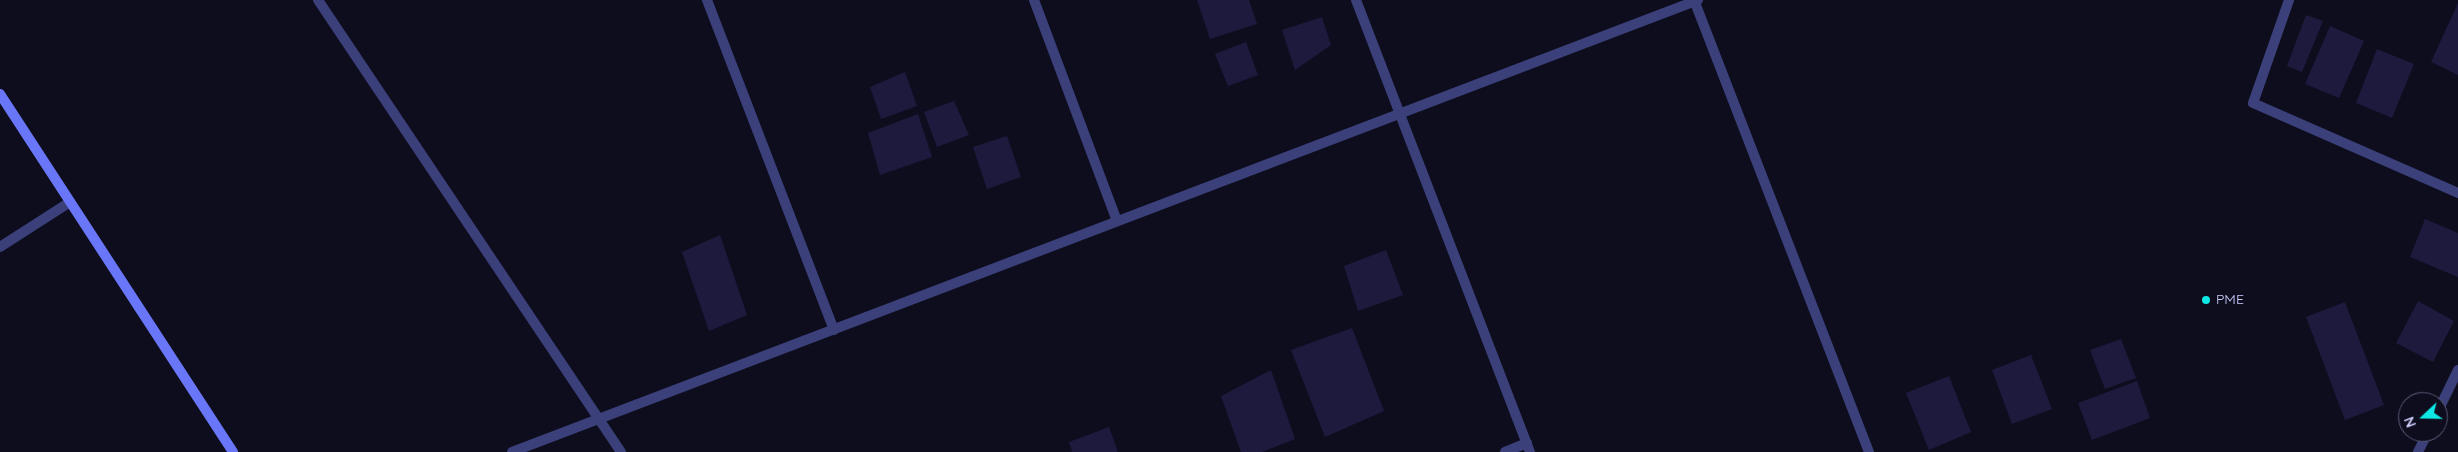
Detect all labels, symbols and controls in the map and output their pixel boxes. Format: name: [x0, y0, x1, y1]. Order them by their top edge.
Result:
place label: PME: [2216, 292, 2244, 308]
marker: PME: [2200, 294, 2212, 306]
north arrow: [2398, 392, 2448, 442]
text: N: [2400, 414, 2420, 430]

